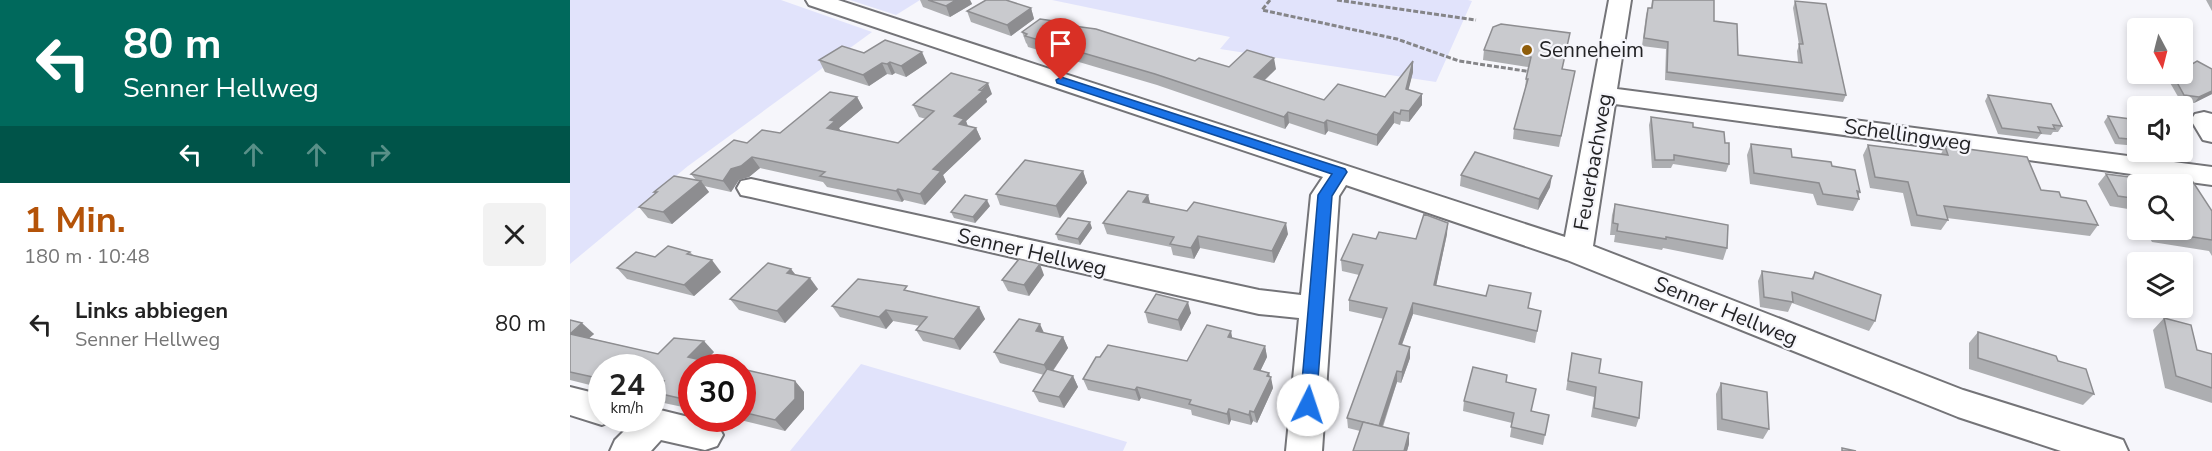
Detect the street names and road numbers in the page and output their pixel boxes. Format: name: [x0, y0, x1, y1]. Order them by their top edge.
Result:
street label: Feuerbachweg: [1567, 91, 1619, 233]
street label: Schellingweg: [1843, 112, 1973, 158]
street label: Senner Hellweg: [955, 221, 1109, 283]
street label: Senner Hellweg: [1650, 269, 1802, 353]

